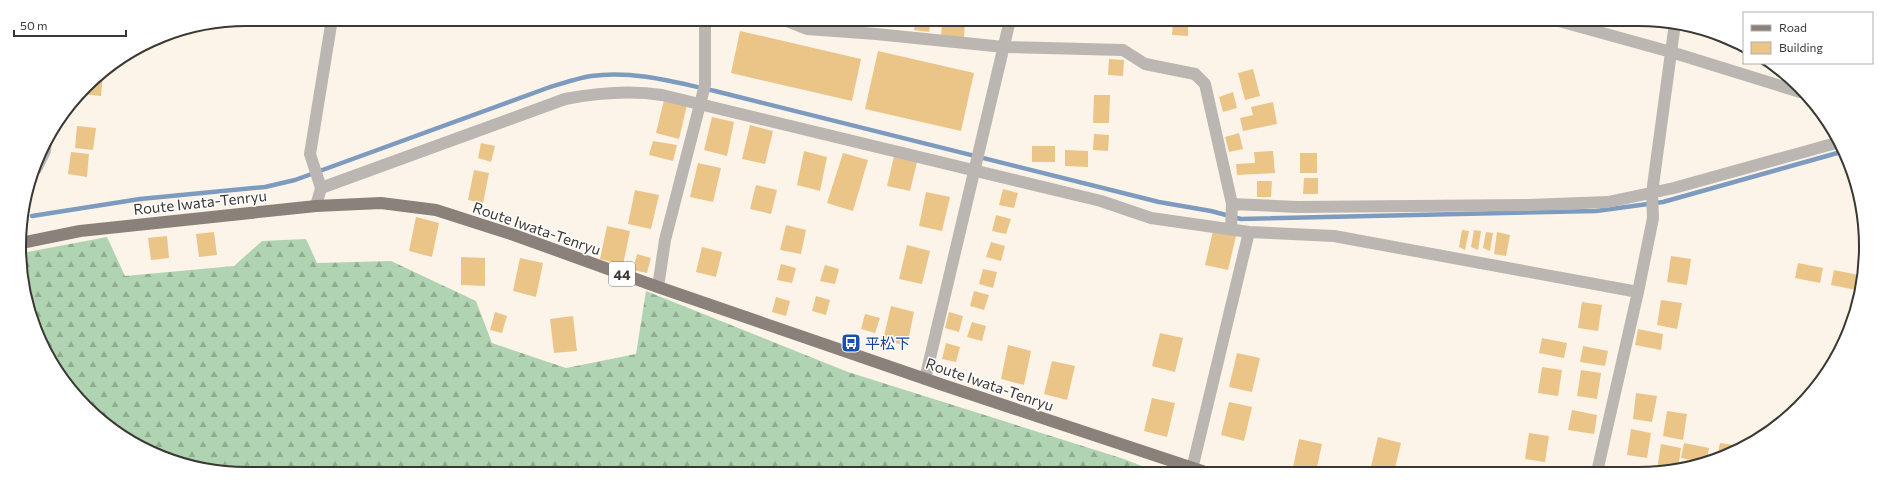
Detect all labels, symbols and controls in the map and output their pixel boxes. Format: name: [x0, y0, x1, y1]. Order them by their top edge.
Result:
scale bar: [14, 12, 126, 38]
legend: [1743, 12, 1873, 64]
text: 50 m: [20, 18, 48, 32]
text: Road: [1779, 20, 1807, 34]
text: Building: [1779, 40, 1823, 54]
street label: Route Iwata-Tenryu: [132, 186, 268, 218]
street label: Route Iwata-Tenryu: [471, 198, 603, 258]
road number: 44: [609, 262, 635, 286]
bus stop icon: 平松下: [840, 332, 862, 354]
place label: 平松下: [865, 334, 910, 352]
street label: Route Iwata-Tenryu: [924, 354, 1056, 414]

